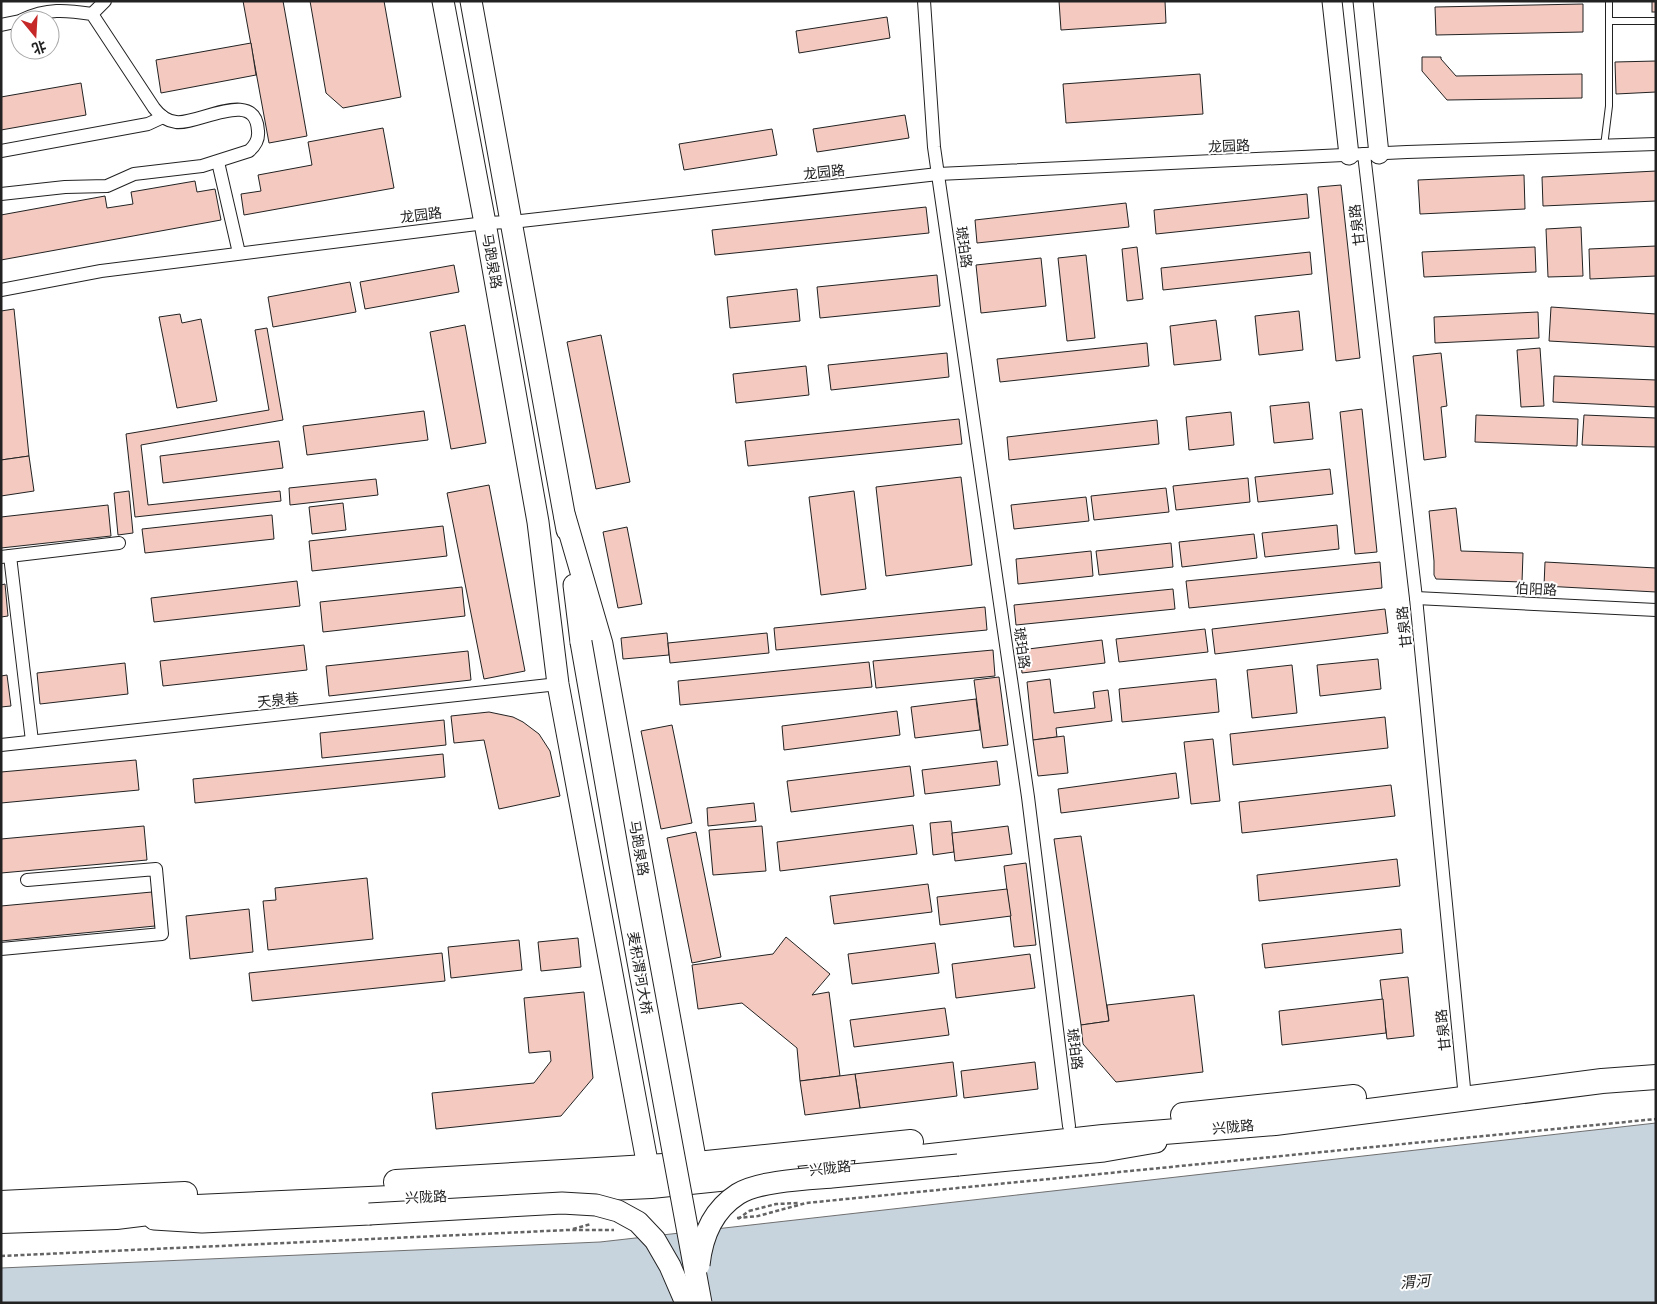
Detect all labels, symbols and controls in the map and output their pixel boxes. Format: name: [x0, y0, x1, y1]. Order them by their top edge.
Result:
north arrow: [10, 10, 60, 60]
text: 北: [30, 37, 48, 58]
street label: 龙园路: [1208, 136, 1250, 156]
street label: 龙园路: [802, 161, 846, 183]
street label: 甘泉路: [1346, 203, 1368, 247]
street label: 龙园路: [399, 204, 443, 226]
street label: 琥珀路: [952, 225, 976, 269]
street label: 马跑泉路: [478, 232, 506, 290]
street label: 伯阳路: [1515, 579, 1557, 599]
street label: 甘泉路: [1393, 605, 1415, 649]
street label: 琥珀路: [1010, 626, 1034, 670]
street label: 天泉巷: [256, 689, 300, 711]
street label: 马跑泉路: [625, 819, 653, 877]
street label: 麦积渭河大桥: [624, 930, 656, 1016]
street label: 甘泉路: [1432, 1008, 1454, 1052]
street label: 琥珀路: [1064, 1027, 1086, 1071]
street label: 兴陇路: [1211, 1116, 1255, 1138]
street label: 兴陇路: [808, 1157, 852, 1179]
street label: 兴陇路: [405, 1187, 447, 1207]
water label: 渭河: [1399, 1270, 1434, 1292]

